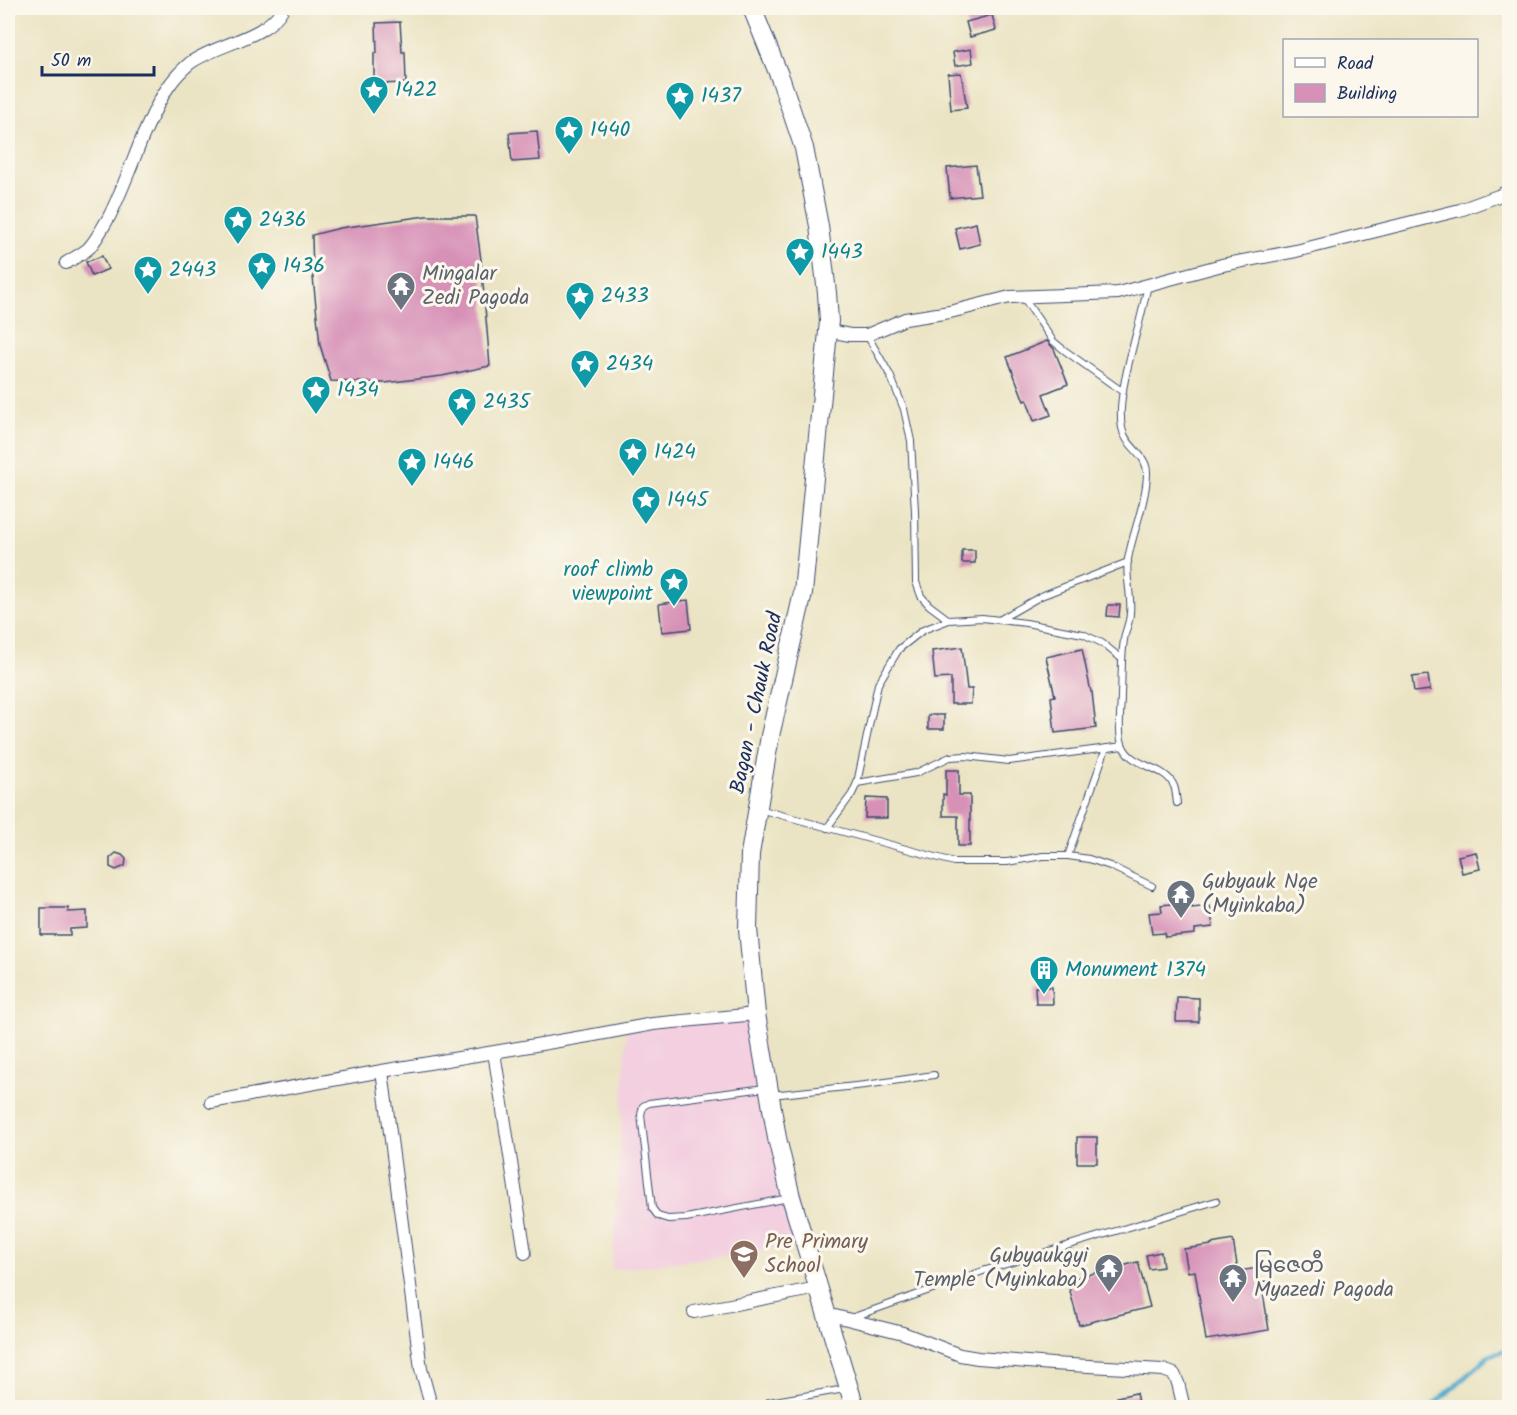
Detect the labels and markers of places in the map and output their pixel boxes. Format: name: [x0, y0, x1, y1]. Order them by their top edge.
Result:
place icon: 1422: [358, 74, 390, 116]
place label: 1422: [395, 74, 438, 107]
place icon: 1437: [664, 80, 696, 122]
place label: 1437: [701, 80, 742, 113]
place icon: 1440: [553, 114, 585, 156]
place label: 1440: [590, 114, 630, 147]
place icon: 2436: [222, 204, 254, 246]
place label: 2436: [259, 204, 306, 237]
place icon: 1443: [784, 236, 816, 278]
place label: 1443: [821, 236, 863, 269]
place icon: 1436: [246, 250, 278, 292]
place label: 1436: [283, 250, 325, 283]
place icon: 2443: [132, 254, 164, 296]
place label: 2443: [169, 254, 216, 287]
place label: Mingalar Zedi Pagoda: [422, 258, 529, 315]
temple icon: Mingalar Zedi Pagoda: [385, 270, 417, 312]
place icon: 2433: [564, 280, 596, 322]
place label: 2433: [601, 280, 649, 313]
place icon: 2434: [569, 348, 601, 390]
place label: 2434: [606, 348, 653, 381]
place icon: 1434: [300, 374, 332, 416]
place label: 1434: [337, 374, 379, 407]
place icon: 2435: [446, 386, 478, 428]
place label: 2435: [483, 386, 532, 419]
place icon: 1424: [617, 436, 649, 478]
place label: 1424: [654, 436, 696, 469]
place icon: 1446: [396, 446, 428, 488]
place label: 1446: [433, 446, 474, 479]
place icon: 1445: [630, 484, 662, 526]
place label: 1445: [667, 484, 710, 517]
place label: roof climb viewpoint: [563, 554, 654, 611]
place icon: roof climb viewpoint: [658, 566, 690, 608]
place label: Gubyauk Nge (Myinkaba): [1202, 866, 1318, 923]
temple icon: Gubyauk Nge (Myinkaba): [1165, 878, 1197, 920]
building icon: Monument 1374: [1028, 954, 1060, 996]
place label: Monument 1374: [1065, 954, 1206, 987]
place label: Pre Primary School: [765, 1226, 868, 1283]
school or university icon: Pre Primary School: [728, 1238, 760, 1280]
place label: Gubyaukgyi Temple (Myinkaba): [914, 1240, 1089, 1297]
place label: မြဇေတီ Myazedi Pagoda: [1254, 1249, 1394, 1307]
temple icon: Gubyaukgyi Temple (Myinkaba): [1093, 1252, 1125, 1294]
temple icon: မြဇေတီ Myazedi Pagoda: [1217, 1262, 1249, 1304]

